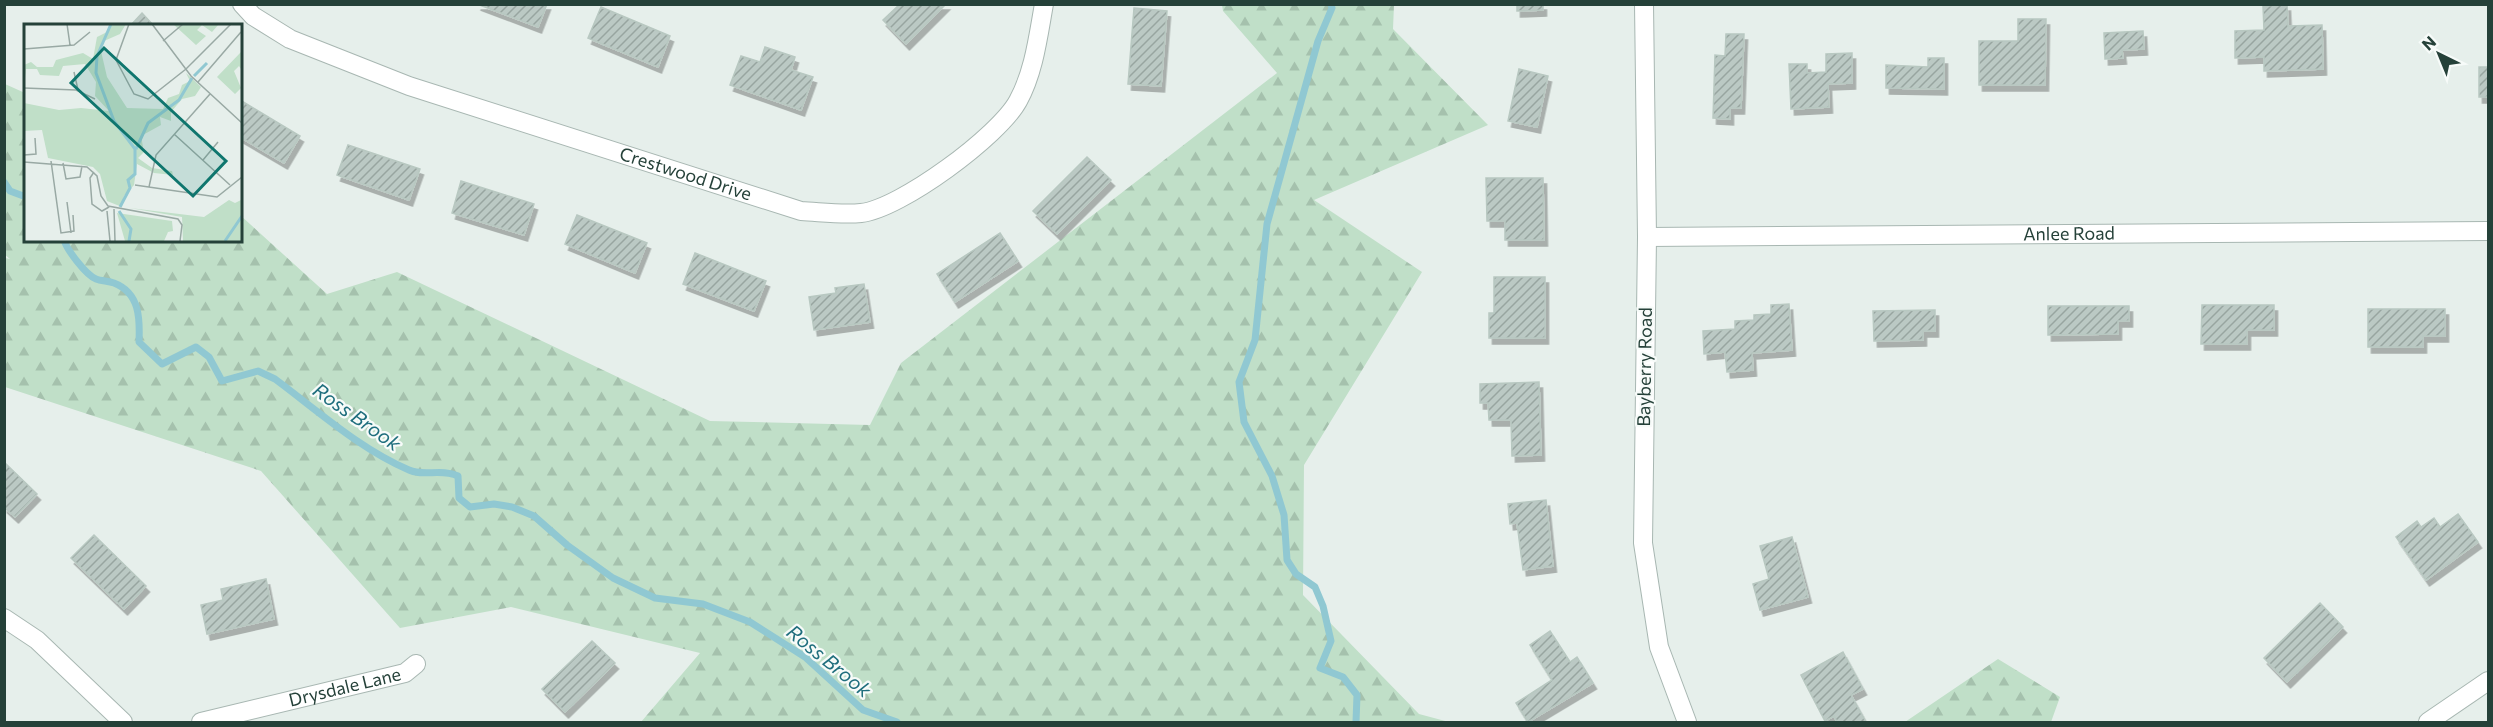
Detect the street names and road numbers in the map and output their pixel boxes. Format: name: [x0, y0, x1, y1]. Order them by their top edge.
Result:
street label: Crestwood Drive: [617, 142, 755, 205]
street label: Anlee Road: [2023, 221, 2115, 244]
street label: Bayberry Road: [1632, 307, 1656, 427]
street label: Drysdale Lane: [286, 662, 403, 711]

